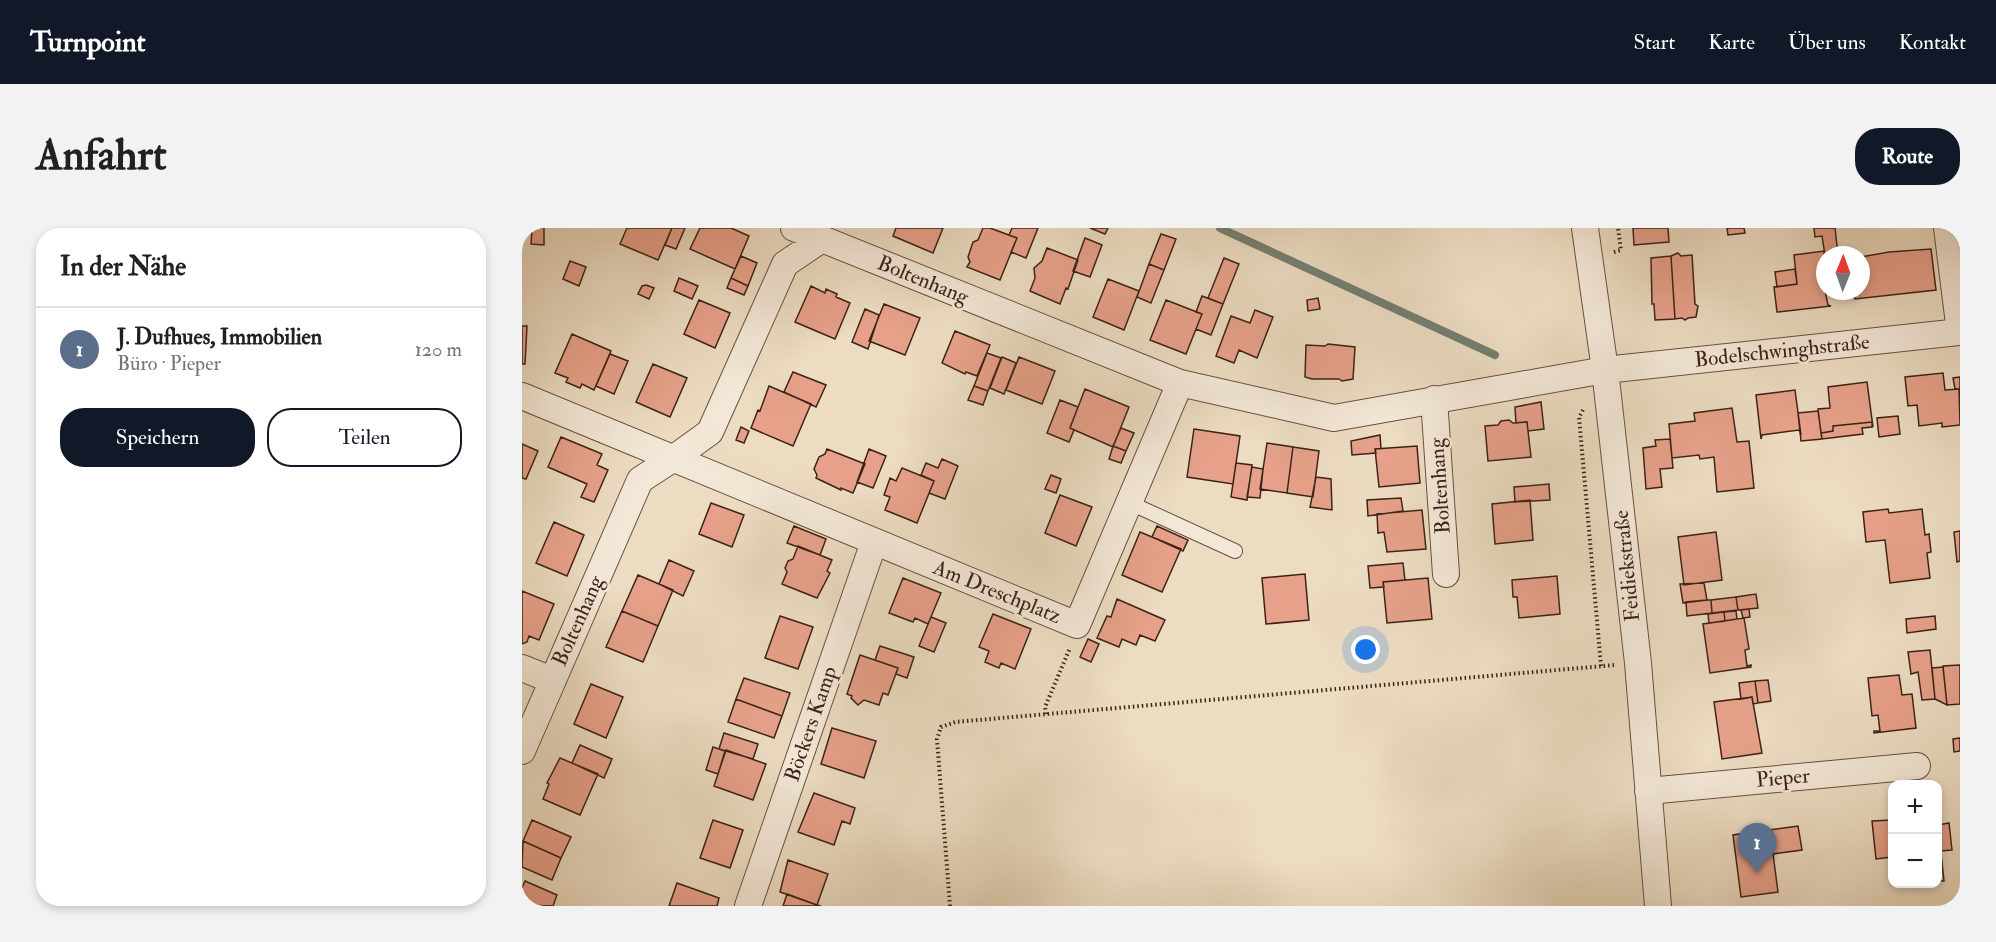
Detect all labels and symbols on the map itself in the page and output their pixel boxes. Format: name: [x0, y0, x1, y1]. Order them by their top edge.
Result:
north arrow: [1816, 246, 1870, 300]
street label: Boltenhang: [873, 249, 973, 311]
street label: Bodelschwinghstraße: [1693, 328, 1871, 374]
street label: Boltenhang: [1423, 436, 1457, 535]
street label: Feidiekstraße: [1608, 509, 1646, 623]
street label: Am Dreschplatz: [928, 554, 1065, 630]
street label: Boltenhang: [546, 571, 610, 670]
your location: [1351, 635, 1380, 664]
street label: Böckers Kamp: [779, 663, 843, 785]
street label: Pieper: [1755, 762, 1811, 794]
pin: 1: [1738, 824, 1776, 873]

